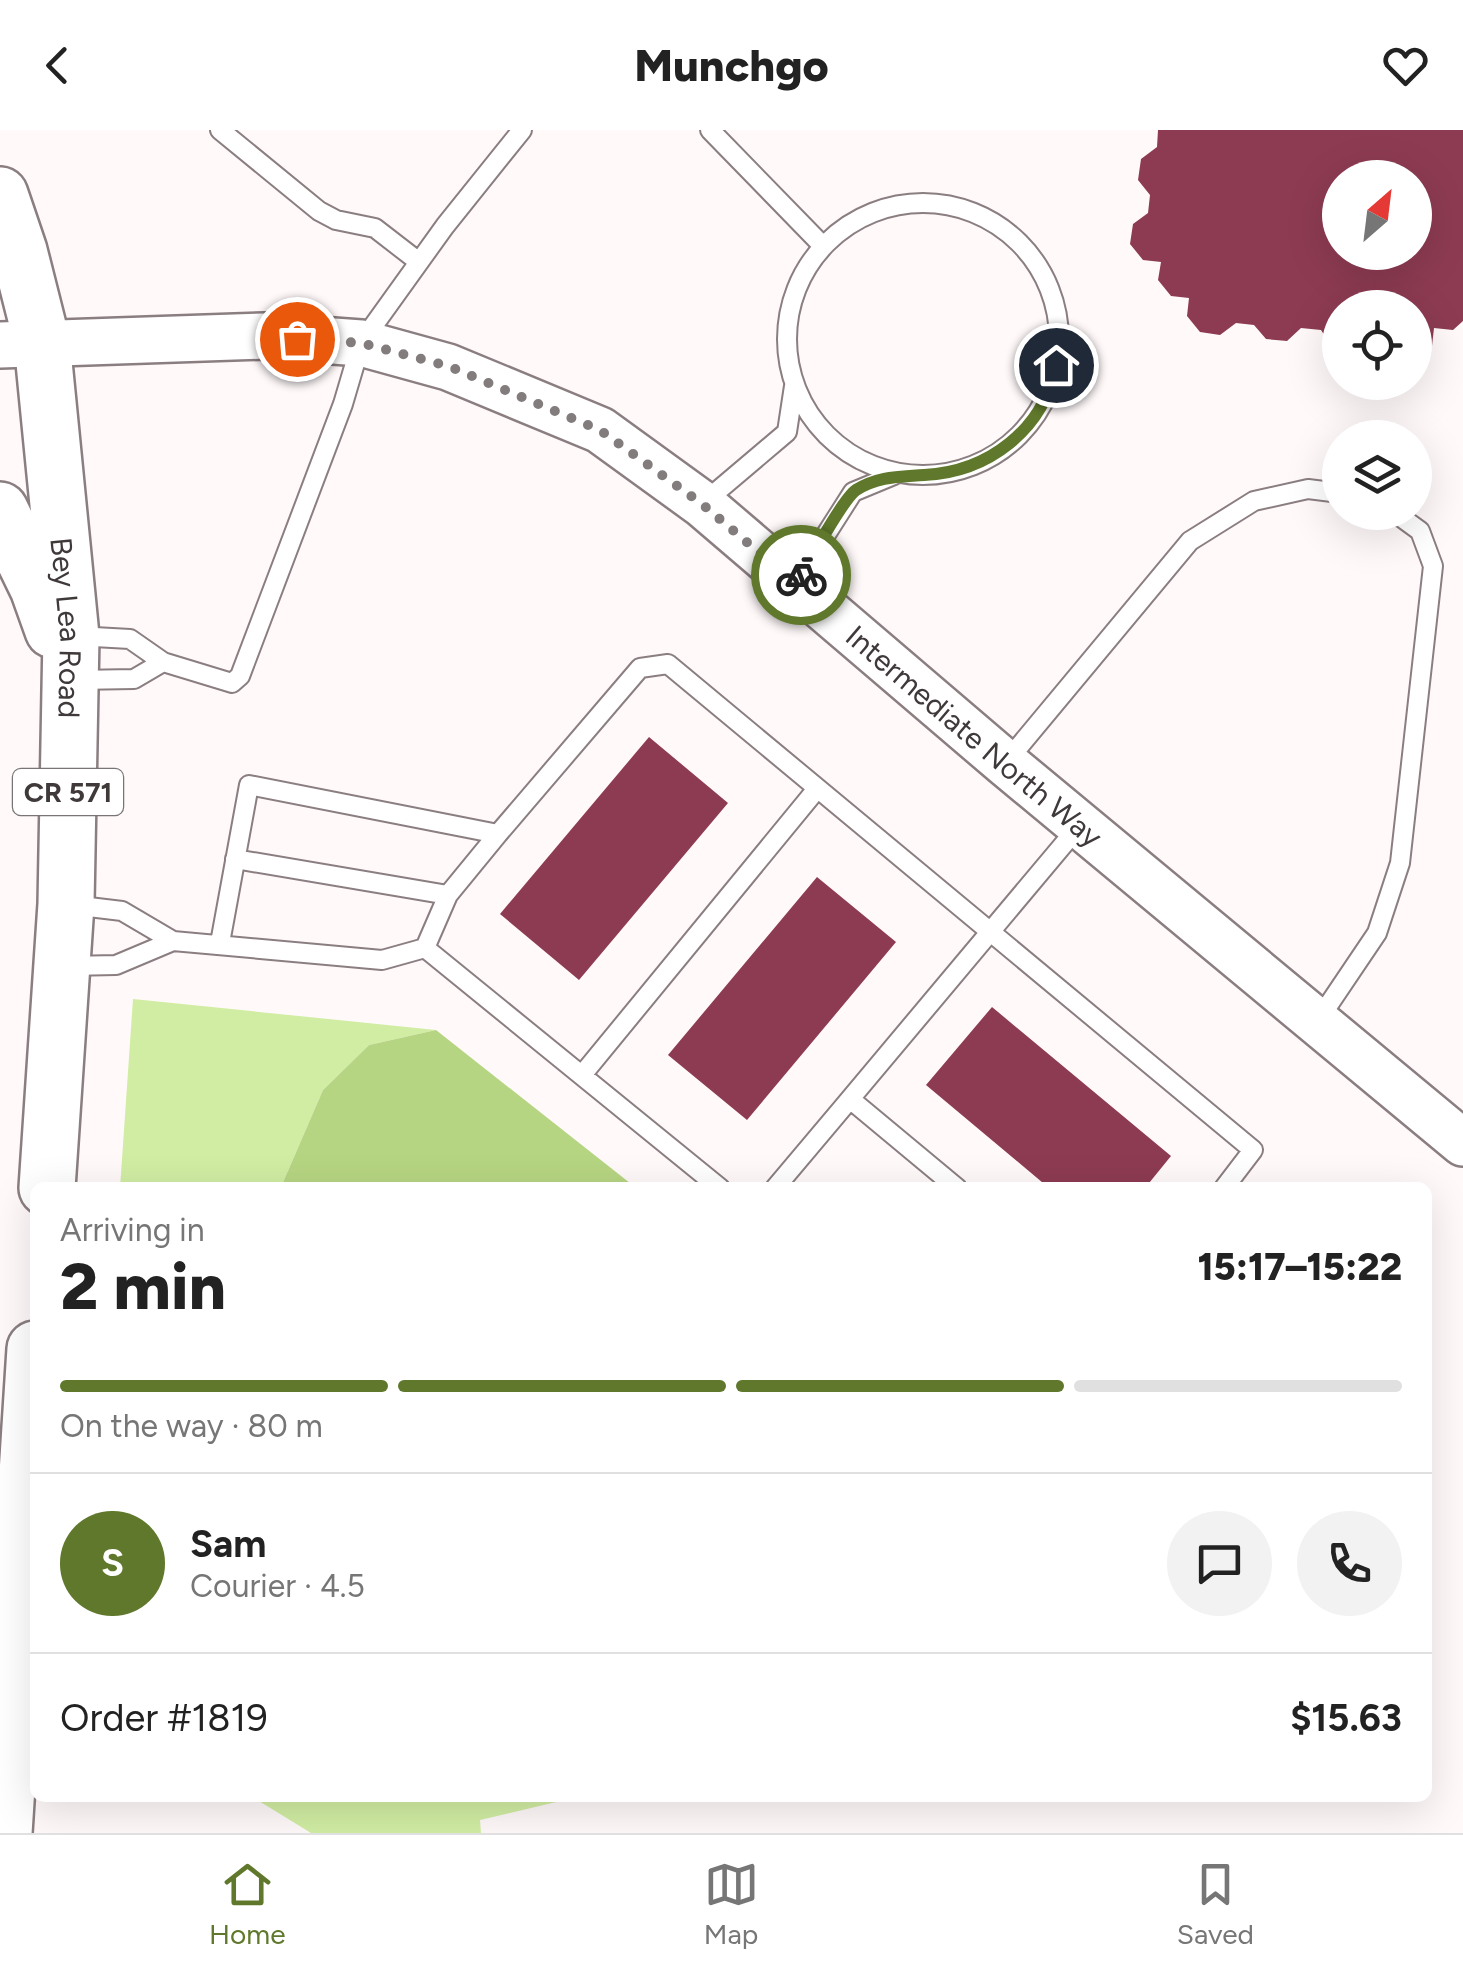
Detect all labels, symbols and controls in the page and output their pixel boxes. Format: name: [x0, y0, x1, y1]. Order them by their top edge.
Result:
icon: back: [30, 38, 85, 93]
text: Munchgo: [634, 38, 829, 92]
icon: heart: [1378, 38, 1433, 93]
north arrow: [1322, 160, 1432, 270]
map controls: [1322, 160, 1432, 530]
button: locate: [1322, 290, 1432, 400]
pin: [255, 297, 340, 382]
icon: bag: [270, 312, 325, 367]
pin: [1014, 323, 1099, 408]
icon: home: [1029, 338, 1084, 393]
button: layers: [1322, 420, 1432, 530]
courier: [751, 525, 851, 625]
street label: Bey Lea Road: [43, 536, 90, 719]
icon: bike: [774, 548, 829, 603]
street label: Intermediate North Way: [839, 617, 1110, 855]
road number: CR 571: [13, 769, 123, 815]
text: Arriving in: [60, 1211, 205, 1249]
text: 15:17–15:22: [1197, 1244, 1402, 1290]
text: 2 min: [60, 1247, 226, 1325]
text: On the way · 80 m: [60, 1407, 323, 1445]
button: chat: [1167, 1511, 1272, 1616]
button: phone: [1297, 1511, 1402, 1616]
text: Sam: [190, 1521, 266, 1567]
text: S: [101, 1540, 124, 1586]
text: Courier · 4.5: [190, 1567, 365, 1605]
text: Order #1819: [60, 1695, 268, 1741]
text: $15.63: [1290, 1695, 1402, 1741]
tab: Home: [209, 1857, 285, 1951]
tab: Map: [704, 1857, 759, 1951]
tab: Saved: [1177, 1857, 1254, 1951]

